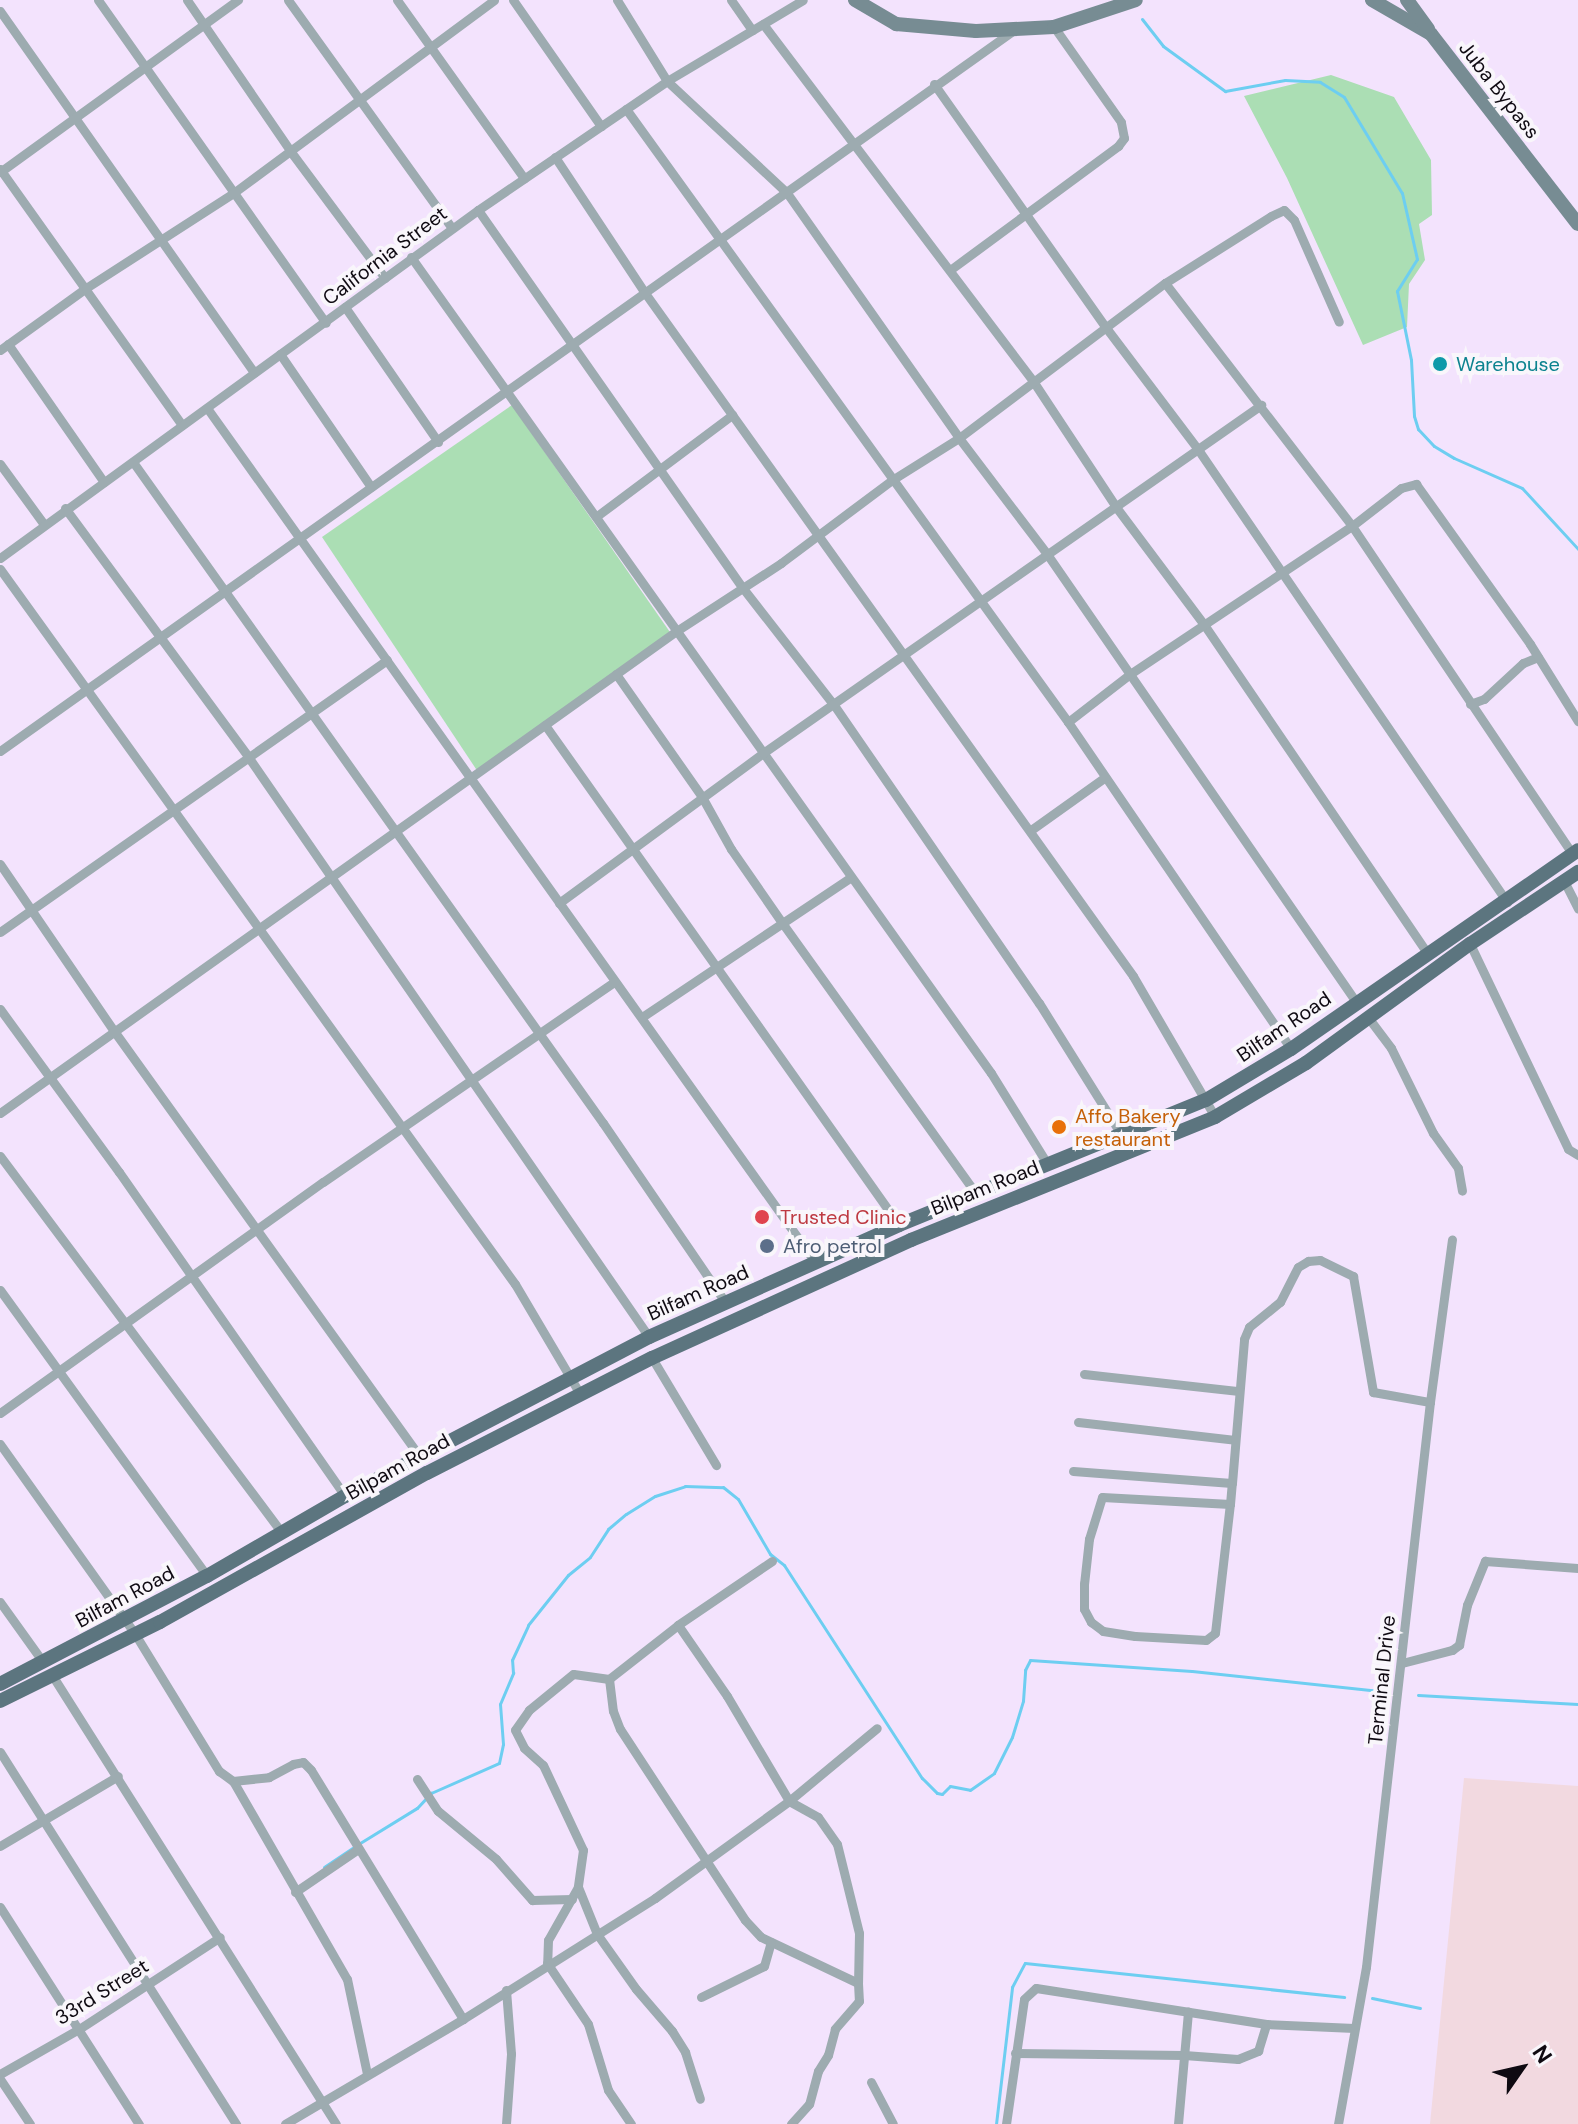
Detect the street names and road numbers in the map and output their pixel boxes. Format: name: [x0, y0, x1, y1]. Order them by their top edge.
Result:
street label: Juba Bypass: [1454, 37, 1544, 143]
street label: California Street: [318, 201, 452, 311]
street label: Bilfam Road: [1232, 987, 1336, 1067]
street label: Bilpam Road: [927, 1155, 1043, 1221]
street label: Bilfam Road: [644, 1260, 752, 1326]
street label: Bilpam Road: [342, 1429, 454, 1505]
street label: Bilfam Road: [72, 1561, 178, 1633]
street label: Terminal Drive: [1363, 1614, 1401, 1746]
street label: 33rd Street: [51, 1954, 153, 2030]

